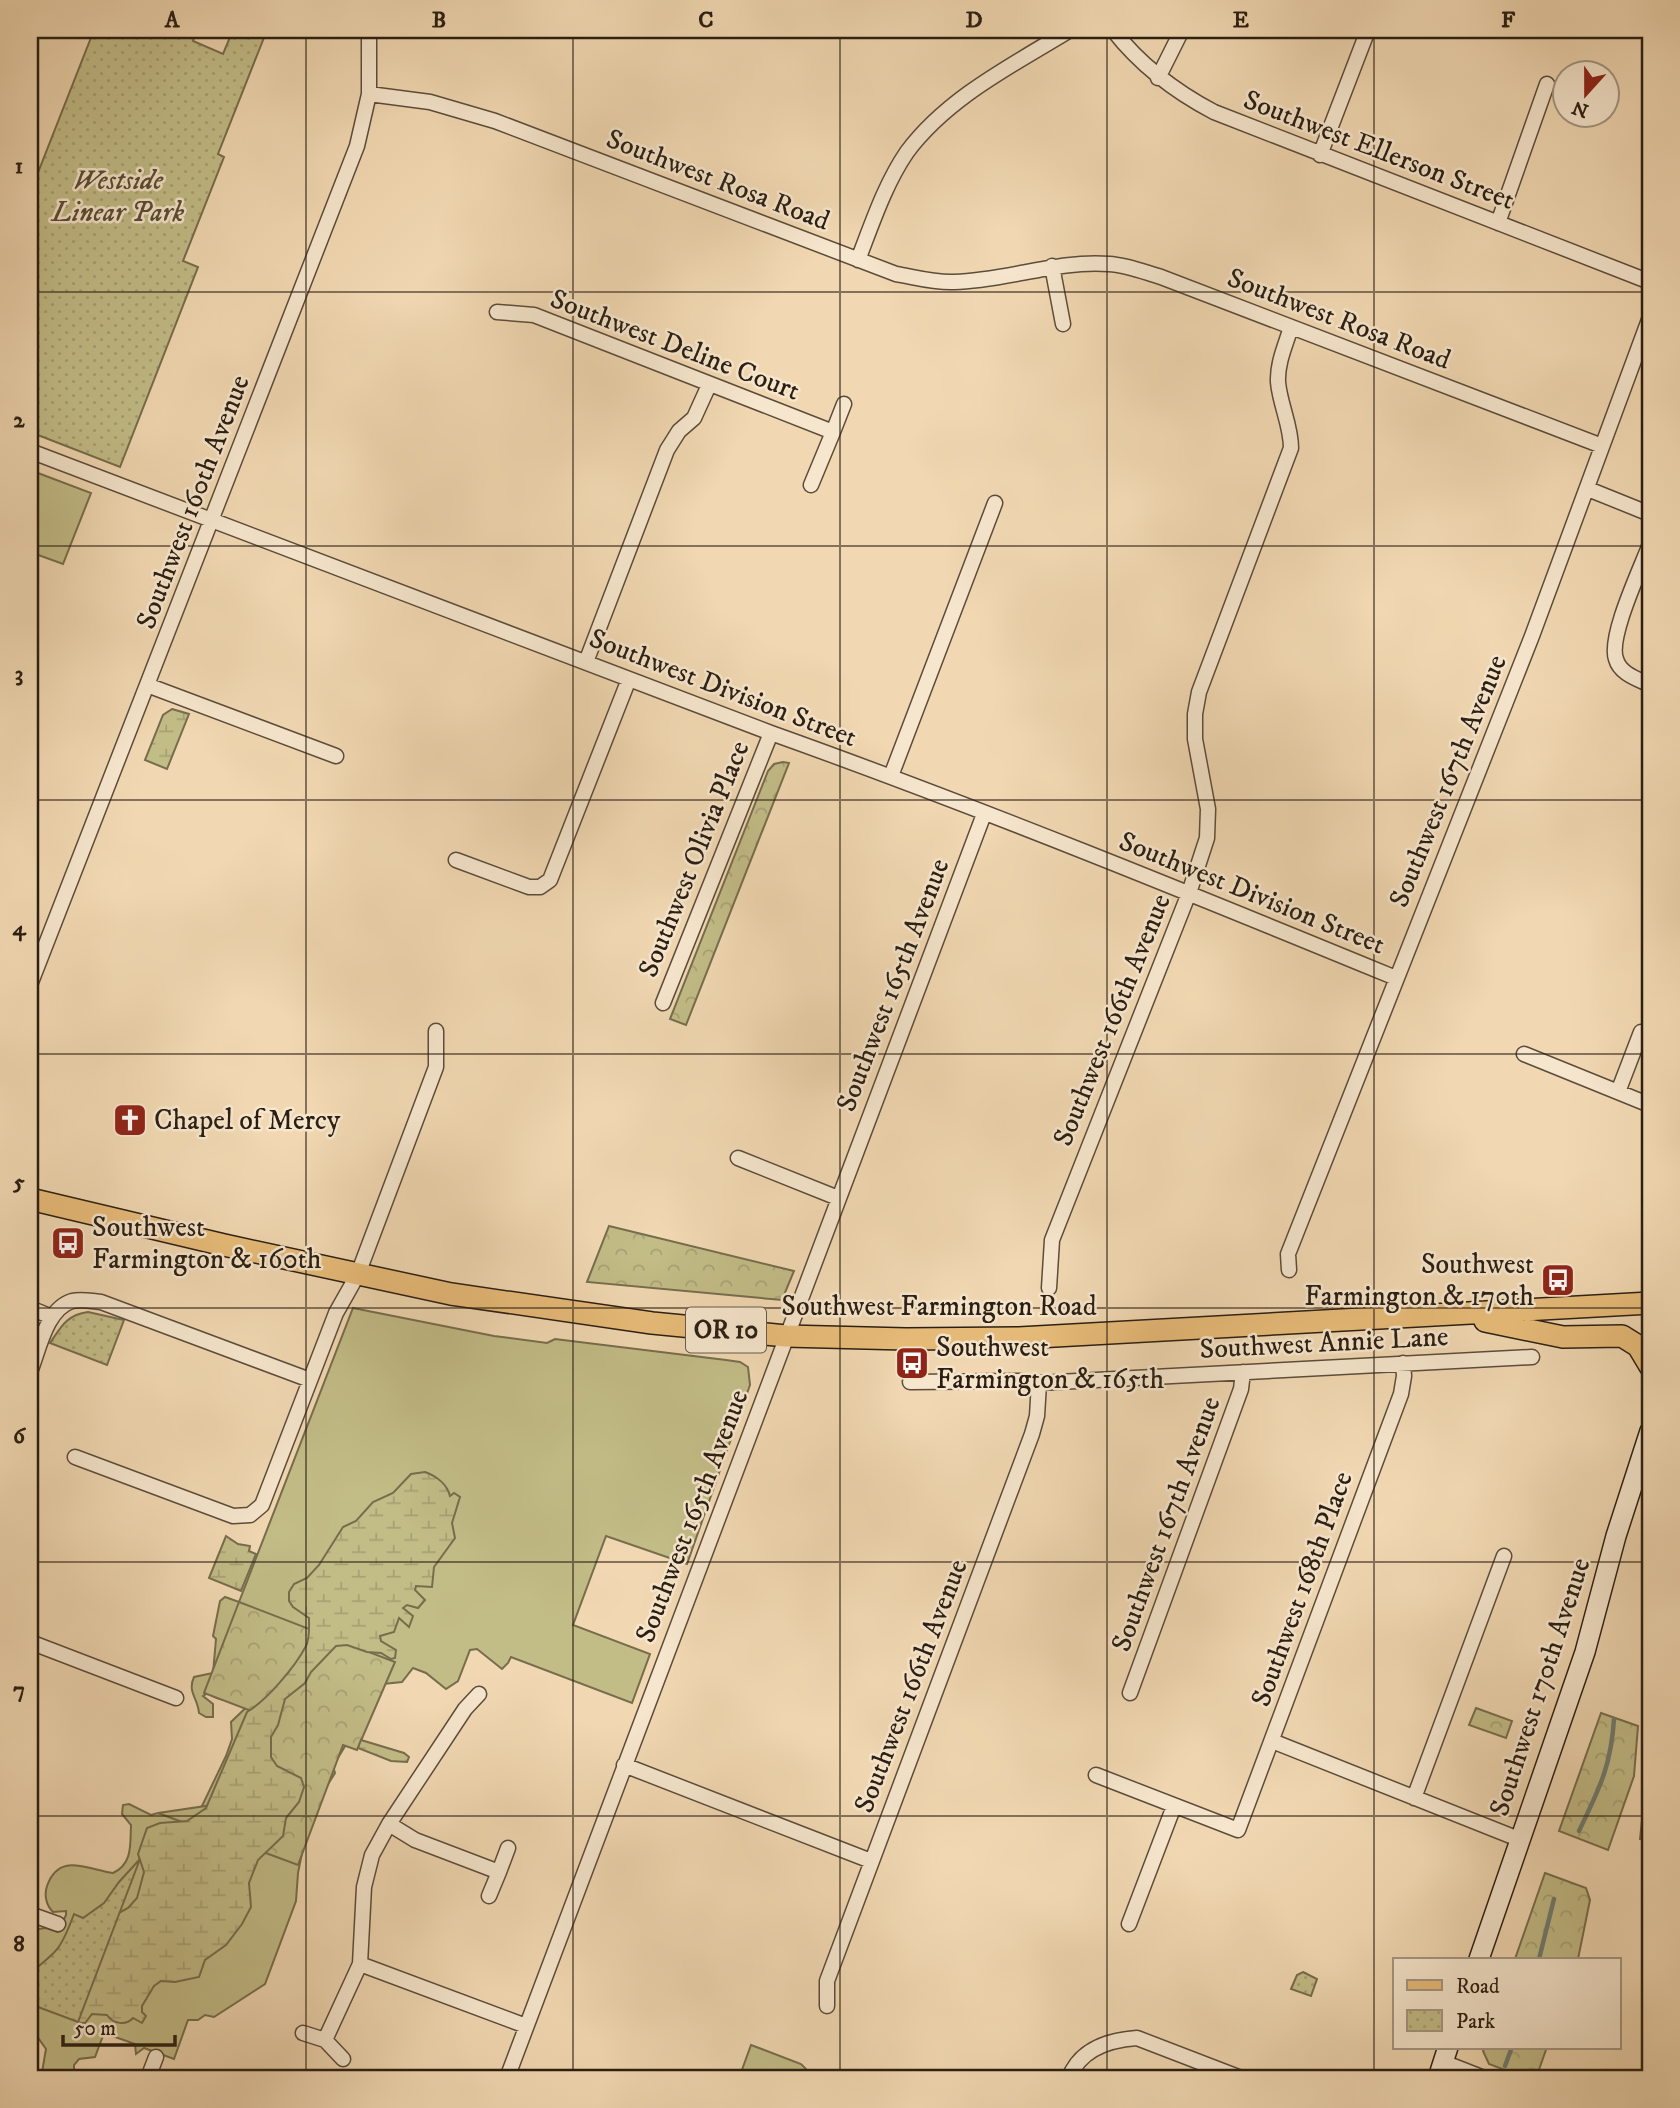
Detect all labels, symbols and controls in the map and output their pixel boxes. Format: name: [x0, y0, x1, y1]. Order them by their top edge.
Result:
text: A: [164, 6, 181, 35]
text: B: [432, 6, 446, 35]
text: C: [698, 6, 714, 35]
text: D: [965, 6, 983, 35]
text: E: [1233, 6, 1249, 35]
text: F: [1501, 6, 1516, 35]
north arrow: [1550, 60, 1620, 130]
street label: Southwest Ellerson Street: [1239, 82, 1519, 218]
text: N: [1569, 95, 1592, 122]
street label: Southwest Rosa Road: [601, 121, 835, 239]
text: 1: [15, 152, 23, 181]
park label: Westside Linear Park: [50, 163, 185, 230]
street label: Southwest Rosa Road: [1222, 260, 1456, 378]
street label: Southwest Deline Court: [545, 281, 805, 409]
street label: Southwest 160th Avenue: [128, 370, 258, 634]
text: 2: [13, 406, 25, 435]
street label: Southwest Division Street: [584, 621, 862, 755]
street label: Southwest 167th Avenue: [1381, 650, 1515, 912]
text: 3: [15, 660, 23, 689]
street label: Southwest Olivia Place: [631, 736, 757, 982]
street label: Southwest Division Street: [1114, 824, 1390, 962]
street label: Southwest 165th Avenue: [829, 854, 957, 1116]
street label: Southwest 166th Avenue: [1045, 889, 1179, 1151]
text: 4: [12, 914, 27, 943]
church icon: Chapel of Mercy: [111, 1101, 149, 1139]
place label: Chapel of Mercy: [154, 1103, 341, 1138]
text: 5: [12, 1168, 25, 1197]
place label: Southwest Farmington & 160th: [92, 1210, 322, 1277]
bus stop icon: Southwest Farmington & 160th: [49, 1224, 87, 1262]
place label: Southwest Farmington & 170th: [1304, 1247, 1534, 1314]
bus stop icon: Southwest Farmington & 170th: [1539, 1261, 1577, 1299]
street label: Southwest Farmington Road: [781, 1289, 1097, 1324]
road number: OR 10: [686, 1308, 766, 1352]
street label: Southwest Annie Lane: [1199, 1319, 1449, 1367]
place label: Southwest Farmington & 165th: [936, 1330, 1165, 1397]
bus stop icon: Southwest Farmington & 165th: [893, 1344, 931, 1382]
street label: Southwest 165th Avenue: [628, 1385, 756, 1647]
street label: Southwest 167th Avenue: [1104, 1392, 1228, 1656]
text: 6: [13, 1422, 27, 1451]
street label: Southwest 168th Place: [1243, 1467, 1361, 1711]
street label: Southwest 170th Avenue: [1482, 1553, 1598, 1821]
street label: Southwest 166th Avenue: [846, 1554, 976, 1818]
text: 7: [13, 1676, 25, 1705]
text: 8: [13, 1930, 25, 1959]
legend: [1393, 1958, 1620, 2048]
text: Road: [1456, 1974, 1500, 2000]
scale bar: [63, 2003, 175, 2047]
text: Park: [1456, 2009, 1496, 2035]
text: 50 m: [74, 2016, 116, 2042]

